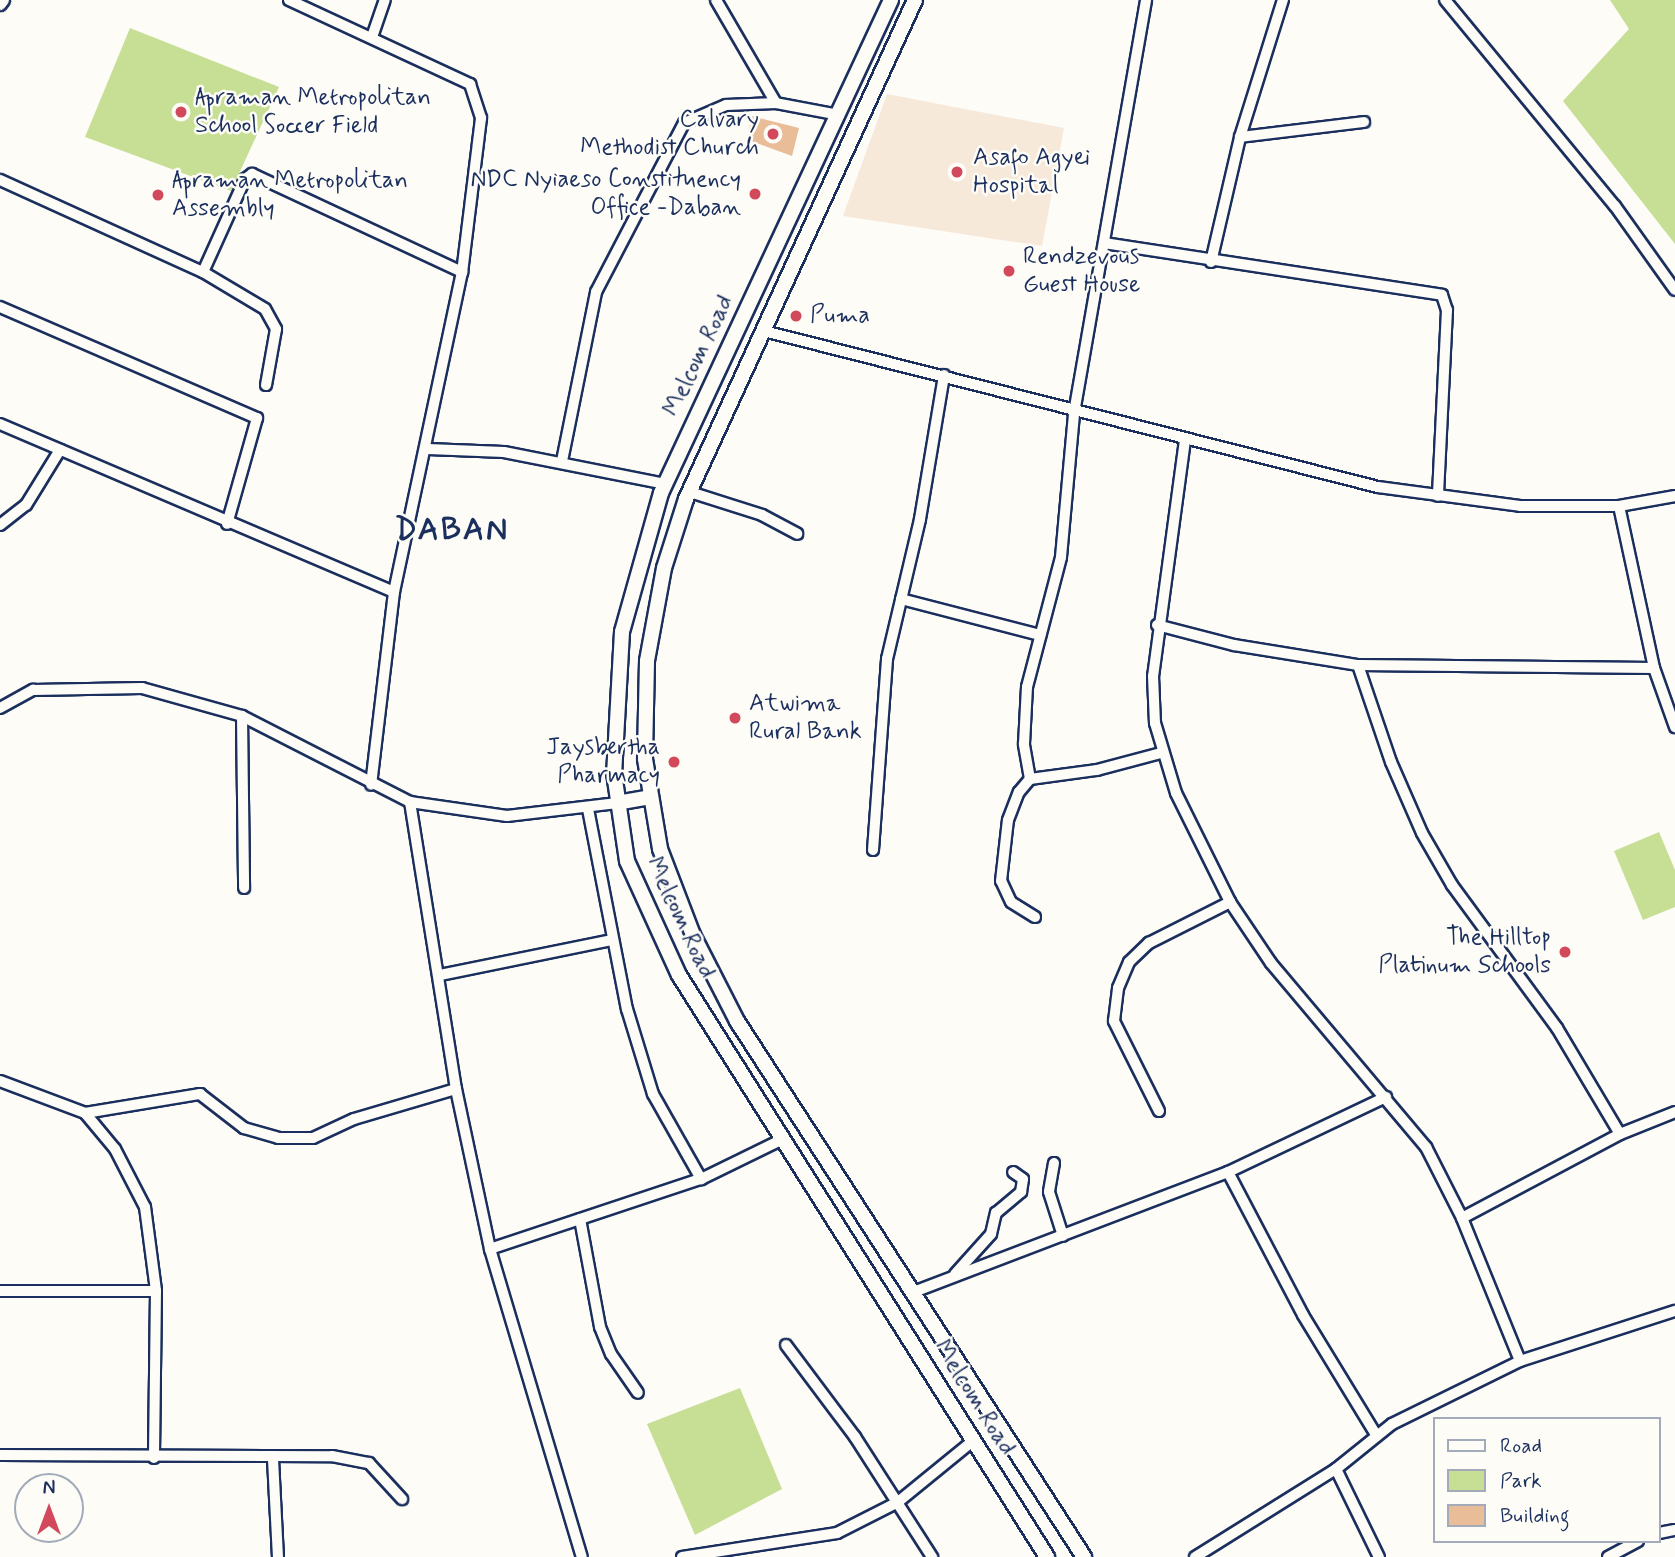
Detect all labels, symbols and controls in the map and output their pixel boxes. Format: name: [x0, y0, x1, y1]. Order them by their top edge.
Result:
place label: Apraman Metropolitan School Soccer Field: [195, 84, 431, 140]
marker: Apraman Metropolitan School Soccer Field: [173, 104, 189, 120]
place label: Calvary Methodist Church: [580, 106, 759, 162]
marker: Calvary Methodist Church: [765, 126, 781, 142]
place label: Asafo Agyei Hospital: [973, 144, 1090, 200]
marker: Asafo Agyei Hospital: [947, 162, 967, 182]
place label: NDC Nyiaeso Constituency Office -Daban: [472, 166, 741, 222]
place label: Apraman Metropolitan Assembly: [172, 167, 408, 223]
marker: NDC Nyiaeso Constituency Office -Daban: [747, 186, 763, 202]
marker: Apraman Metropolitan Assembly: [150, 187, 166, 203]
place label: Rendzevous Guest House: [1023, 243, 1140, 299]
marker: Rendzevous Guest House: [1001, 263, 1017, 279]
street label: Melcom Road: [657, 291, 741, 421]
place label: Puma: [810, 302, 870, 330]
marker: Puma: [788, 308, 804, 324]
district label: DABAN: [396, 511, 508, 549]
place label: Atwima Rural Bank: [749, 690, 860, 746]
marker: Atwima Rural Bank: [727, 710, 743, 726]
place label: Jaysbertha Pharmacy: [546, 734, 660, 790]
marker: Jaysbertha Pharmacy: [666, 754, 682, 770]
street label: Melcom Road: [639, 852, 721, 984]
place label: The Hilltop Platinum Schools: [1378, 924, 1551, 980]
marker: The Hilltop Platinum Schools: [1557, 944, 1573, 960]
street label: Melcom Road: [927, 1335, 1021, 1461]
legend: [1434, 1417, 1661, 1543]
text: Road: [1500, 1432, 1542, 1460]
text: Park: [1500, 1467, 1542, 1495]
north arrow: [14, 1473, 84, 1543]
text: N: [43, 1476, 55, 1501]
text: Building: [1500, 1502, 1570, 1530]

